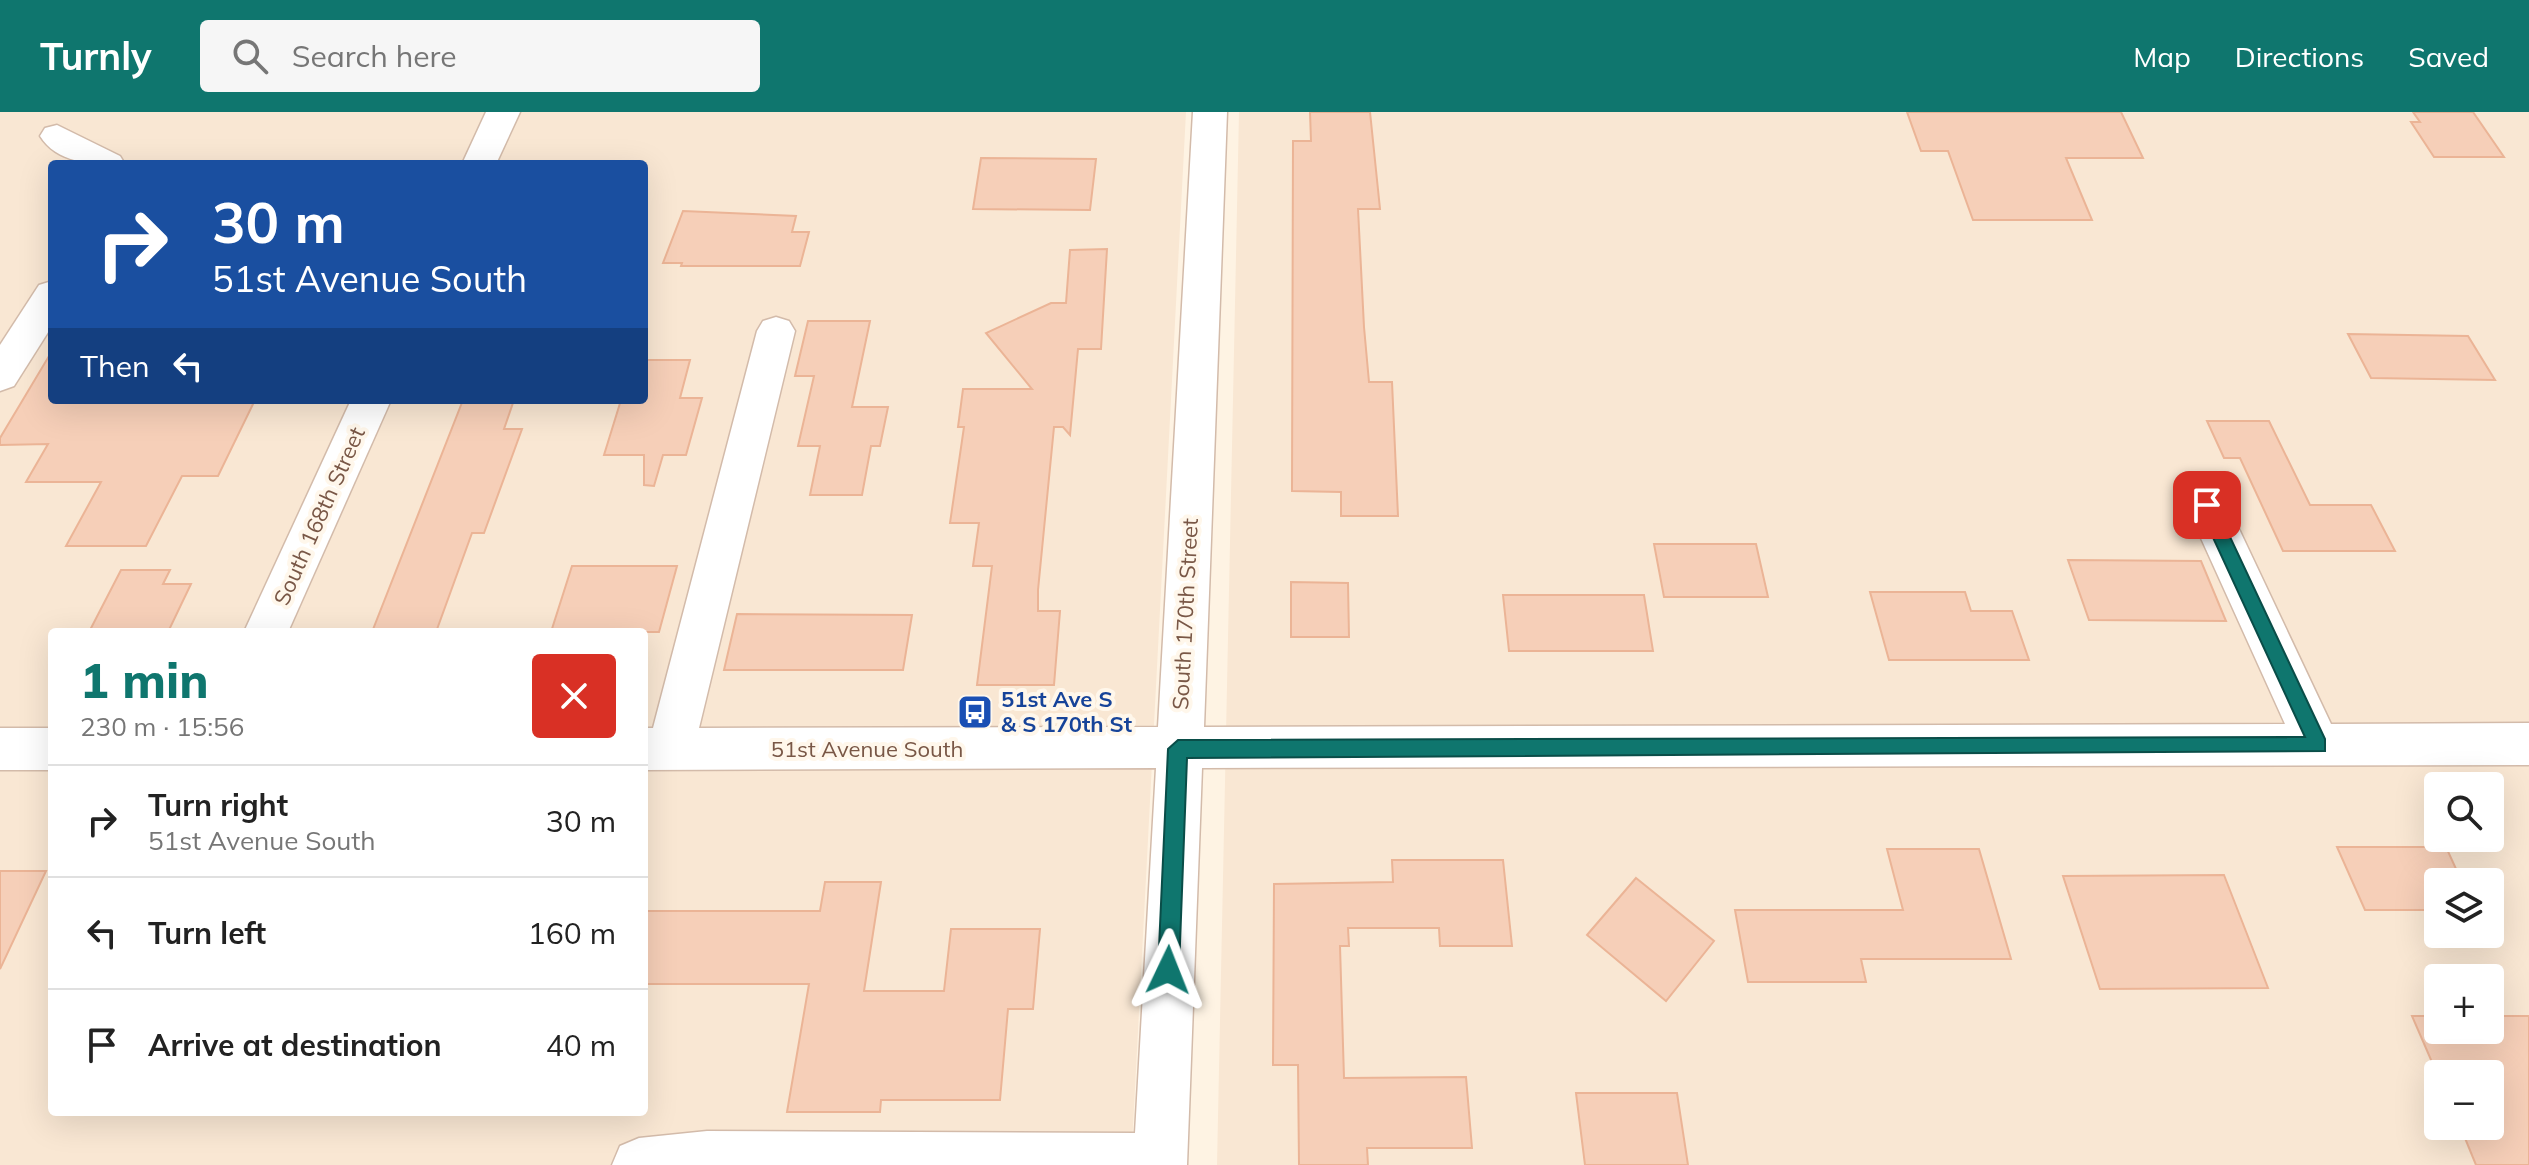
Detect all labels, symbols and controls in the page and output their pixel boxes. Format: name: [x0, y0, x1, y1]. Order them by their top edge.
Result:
search box: [200, 20, 760, 92]
text: Turnly: [40, 32, 152, 80]
icon: search: [228, 34, 272, 78]
text: Search here: [292, 37, 457, 75]
text: Map: [2133, 39, 2191, 74]
text: Directions: [2235, 39, 2364, 74]
text: Saved: [2408, 39, 2489, 74]
text: 30 m: [212, 187, 345, 257]
icon: right: [80, 192, 184, 296]
text: 51st Avenue South: [212, 256, 527, 301]
icon: left: [166, 344, 210, 388]
text: Then: [80, 347, 150, 385]
street label: South 168th Street: [267, 422, 371, 609]
pin: [2173, 471, 2241, 539]
icon: arrive: [2185, 483, 2229, 527]
street label: South 170th Street: [1166, 517, 1204, 711]
text: 1 min: [80, 650, 209, 710]
button: close: [532, 654, 616, 738]
place label: 51st Ave S & S 170th St: [1001, 685, 1132, 738]
bus stop icon: 51st Ave S & S 170th St: [956, 693, 994, 731]
text: 230 m · 15:56: [80, 710, 244, 743]
street label: 51st Avenue South: [771, 735, 963, 763]
map controls: [2424, 772, 2504, 1140]
button: search: [2424, 772, 2504, 852]
text: Turn right: [148, 786, 288, 824]
icon: right: [80, 799, 124, 843]
text: 30 m: [546, 802, 616, 840]
text: 51st Avenue South: [148, 824, 376, 857]
button: layers: [2424, 868, 2504, 948]
icon: left: [80, 911, 124, 955]
text: Turn left: [148, 914, 266, 952]
text: 160 m: [528, 914, 616, 952]
position arrow: [1126, 928, 1210, 1012]
button: +: [2424, 964, 2504, 1044]
icon: arrive: [80, 1023, 124, 1067]
text: Arrive at destination: [148, 1026, 442, 1064]
text: 40 m: [546, 1026, 616, 1064]
button: −: [2424, 1060, 2504, 1140]

